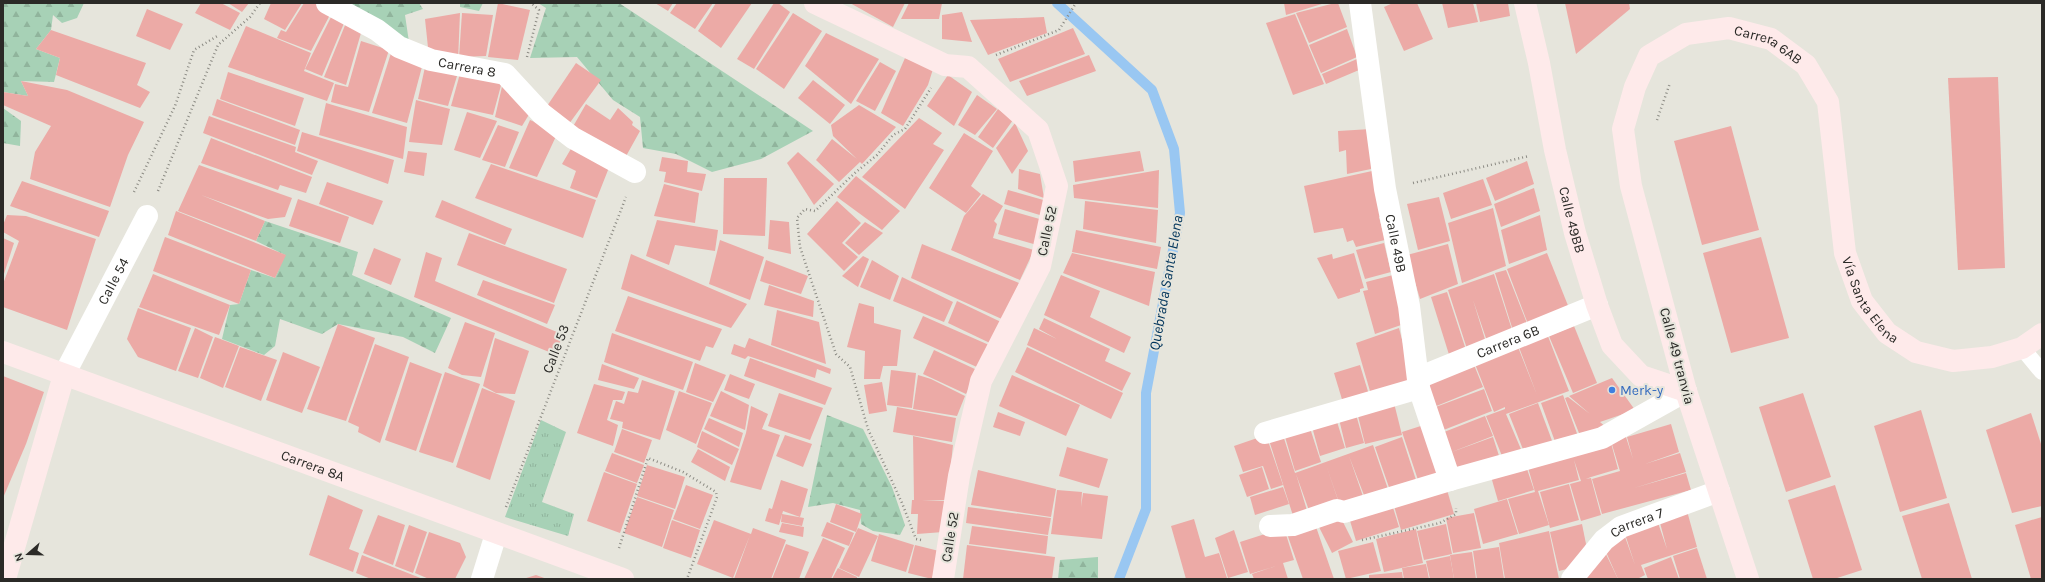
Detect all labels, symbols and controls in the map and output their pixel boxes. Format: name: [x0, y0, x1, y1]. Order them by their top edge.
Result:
street label: Carrera 6AB: [1732, 21, 1806, 68]
street label: Carrera 8: [437, 53, 497, 81]
street label: Calle 49BB: [1556, 185, 1589, 255]
street label: Calle 52: [1033, 204, 1061, 258]
street label: Calle 49B: [1382, 212, 1410, 274]
water label: Quebrada Santa Elena: [1145, 214, 1187, 352]
street label: Vía Santa Elena: [1838, 254, 1902, 347]
street label: Calle 54: [94, 255, 132, 307]
street label: Calle 49 tranvia: [1656, 306, 1698, 406]
street label: Carrera 6B: [1474, 321, 1542, 362]
street label: Calle 53: [539, 322, 573, 376]
place label: Merk-y: [1620, 382, 1664, 399]
marker: Merk-y: [1607, 385, 1617, 395]
street label: Carrera 8A: [279, 446, 347, 485]
street label: Carrera 7: [1606, 504, 1666, 541]
street label: Calle 52: [938, 511, 962, 563]
north arrow: [8, 534, 48, 574]
text: N: [12, 551, 27, 563]

